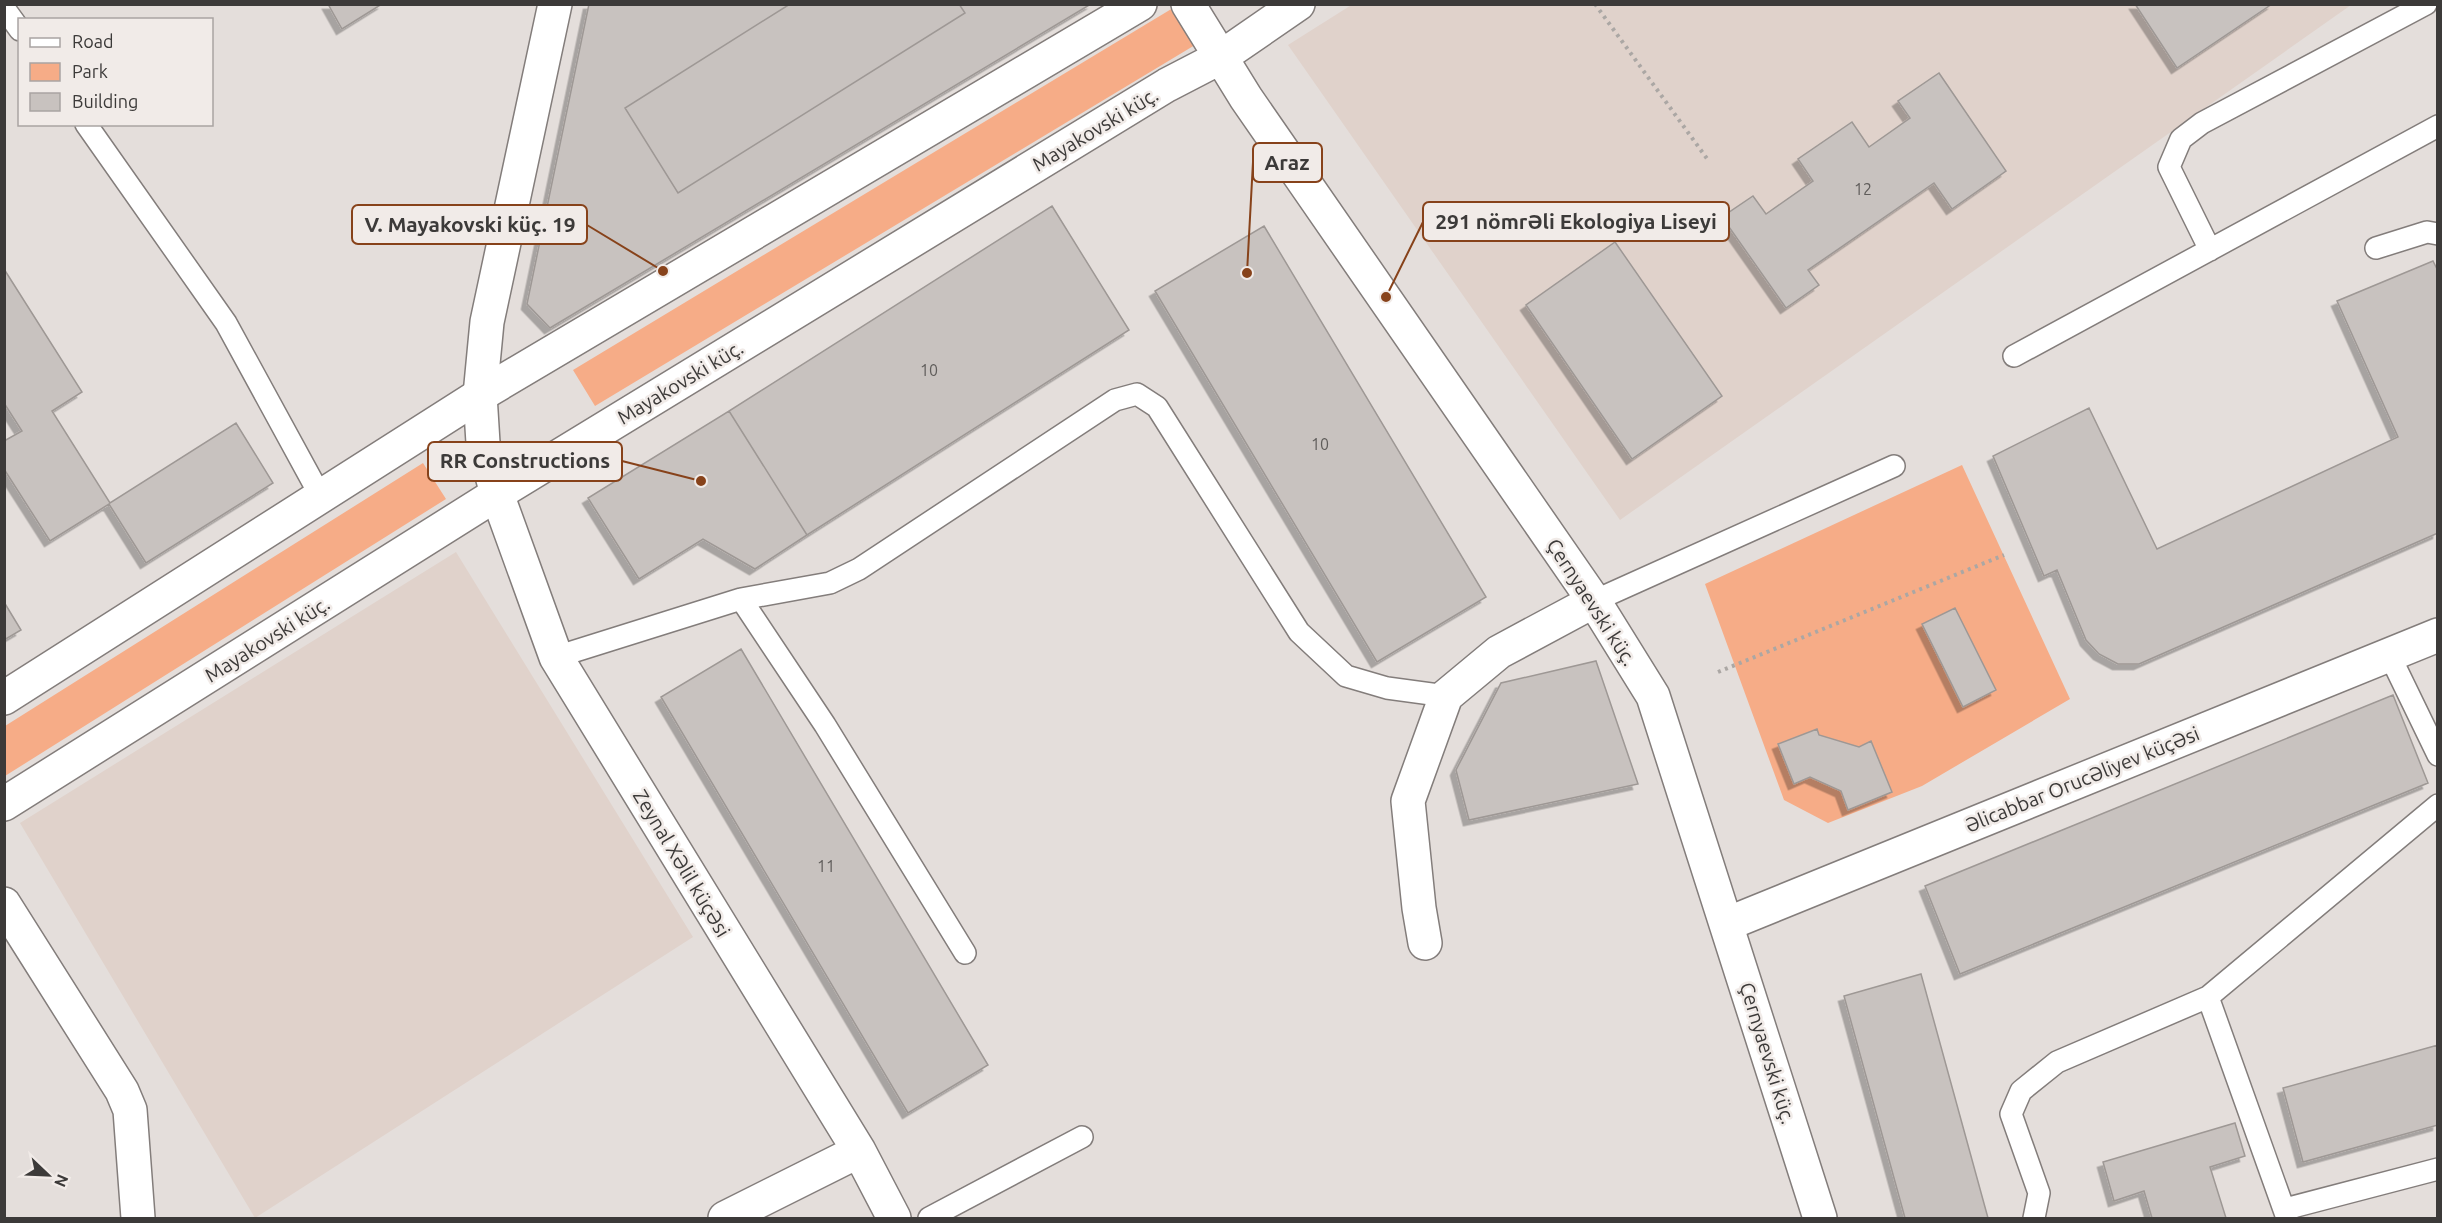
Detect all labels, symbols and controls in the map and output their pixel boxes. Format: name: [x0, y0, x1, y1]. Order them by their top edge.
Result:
legend: [18, 18, 213, 126]
text: Road: [72, 31, 114, 51]
text: Park: [72, 61, 108, 81]
street label: Mayakovski küç.: [1028, 82, 1162, 176]
text: Building: [72, 91, 138, 111]
callout: Araz: [1253, 143, 1322, 182]
text: Araz: [1265, 150, 1309, 174]
house number: 12: [1854, 180, 1872, 198]
callout: 291 nömrəli Ekologiya Liseyi: [1423, 202, 1729, 241]
callout: V. Mayakovski küç. 19: [352, 205, 587, 244]
text: 291 nömrəli Ekologiya Liseyi: [1435, 209, 1717, 233]
text: V. Mayakovski küç. 19: [364, 212, 576, 236]
street label: Mayakovski küç.: [613, 335, 747, 429]
house number: 10: [920, 361, 938, 379]
house number: 10: [1311, 435, 1329, 453]
callout: RR Constructions: [428, 442, 622, 481]
text: RR Constructions: [440, 448, 610, 472]
street label: Çernyaevski küç.: [1542, 534, 1642, 670]
street label: Mayakovski küç.: [200, 591, 334, 687]
street label: Əlicabbar Orucəliyev küçəsi: [1962, 721, 2202, 837]
street label: Zeynal Xəlil küçəsi: [629, 785, 735, 941]
house number: 11: [817, 857, 835, 875]
street label: Çernyaevski küç.: [1736, 979, 1800, 1127]
north arrow: [18, 1145, 78, 1205]
text: N: [51, 1172, 72, 1190]

